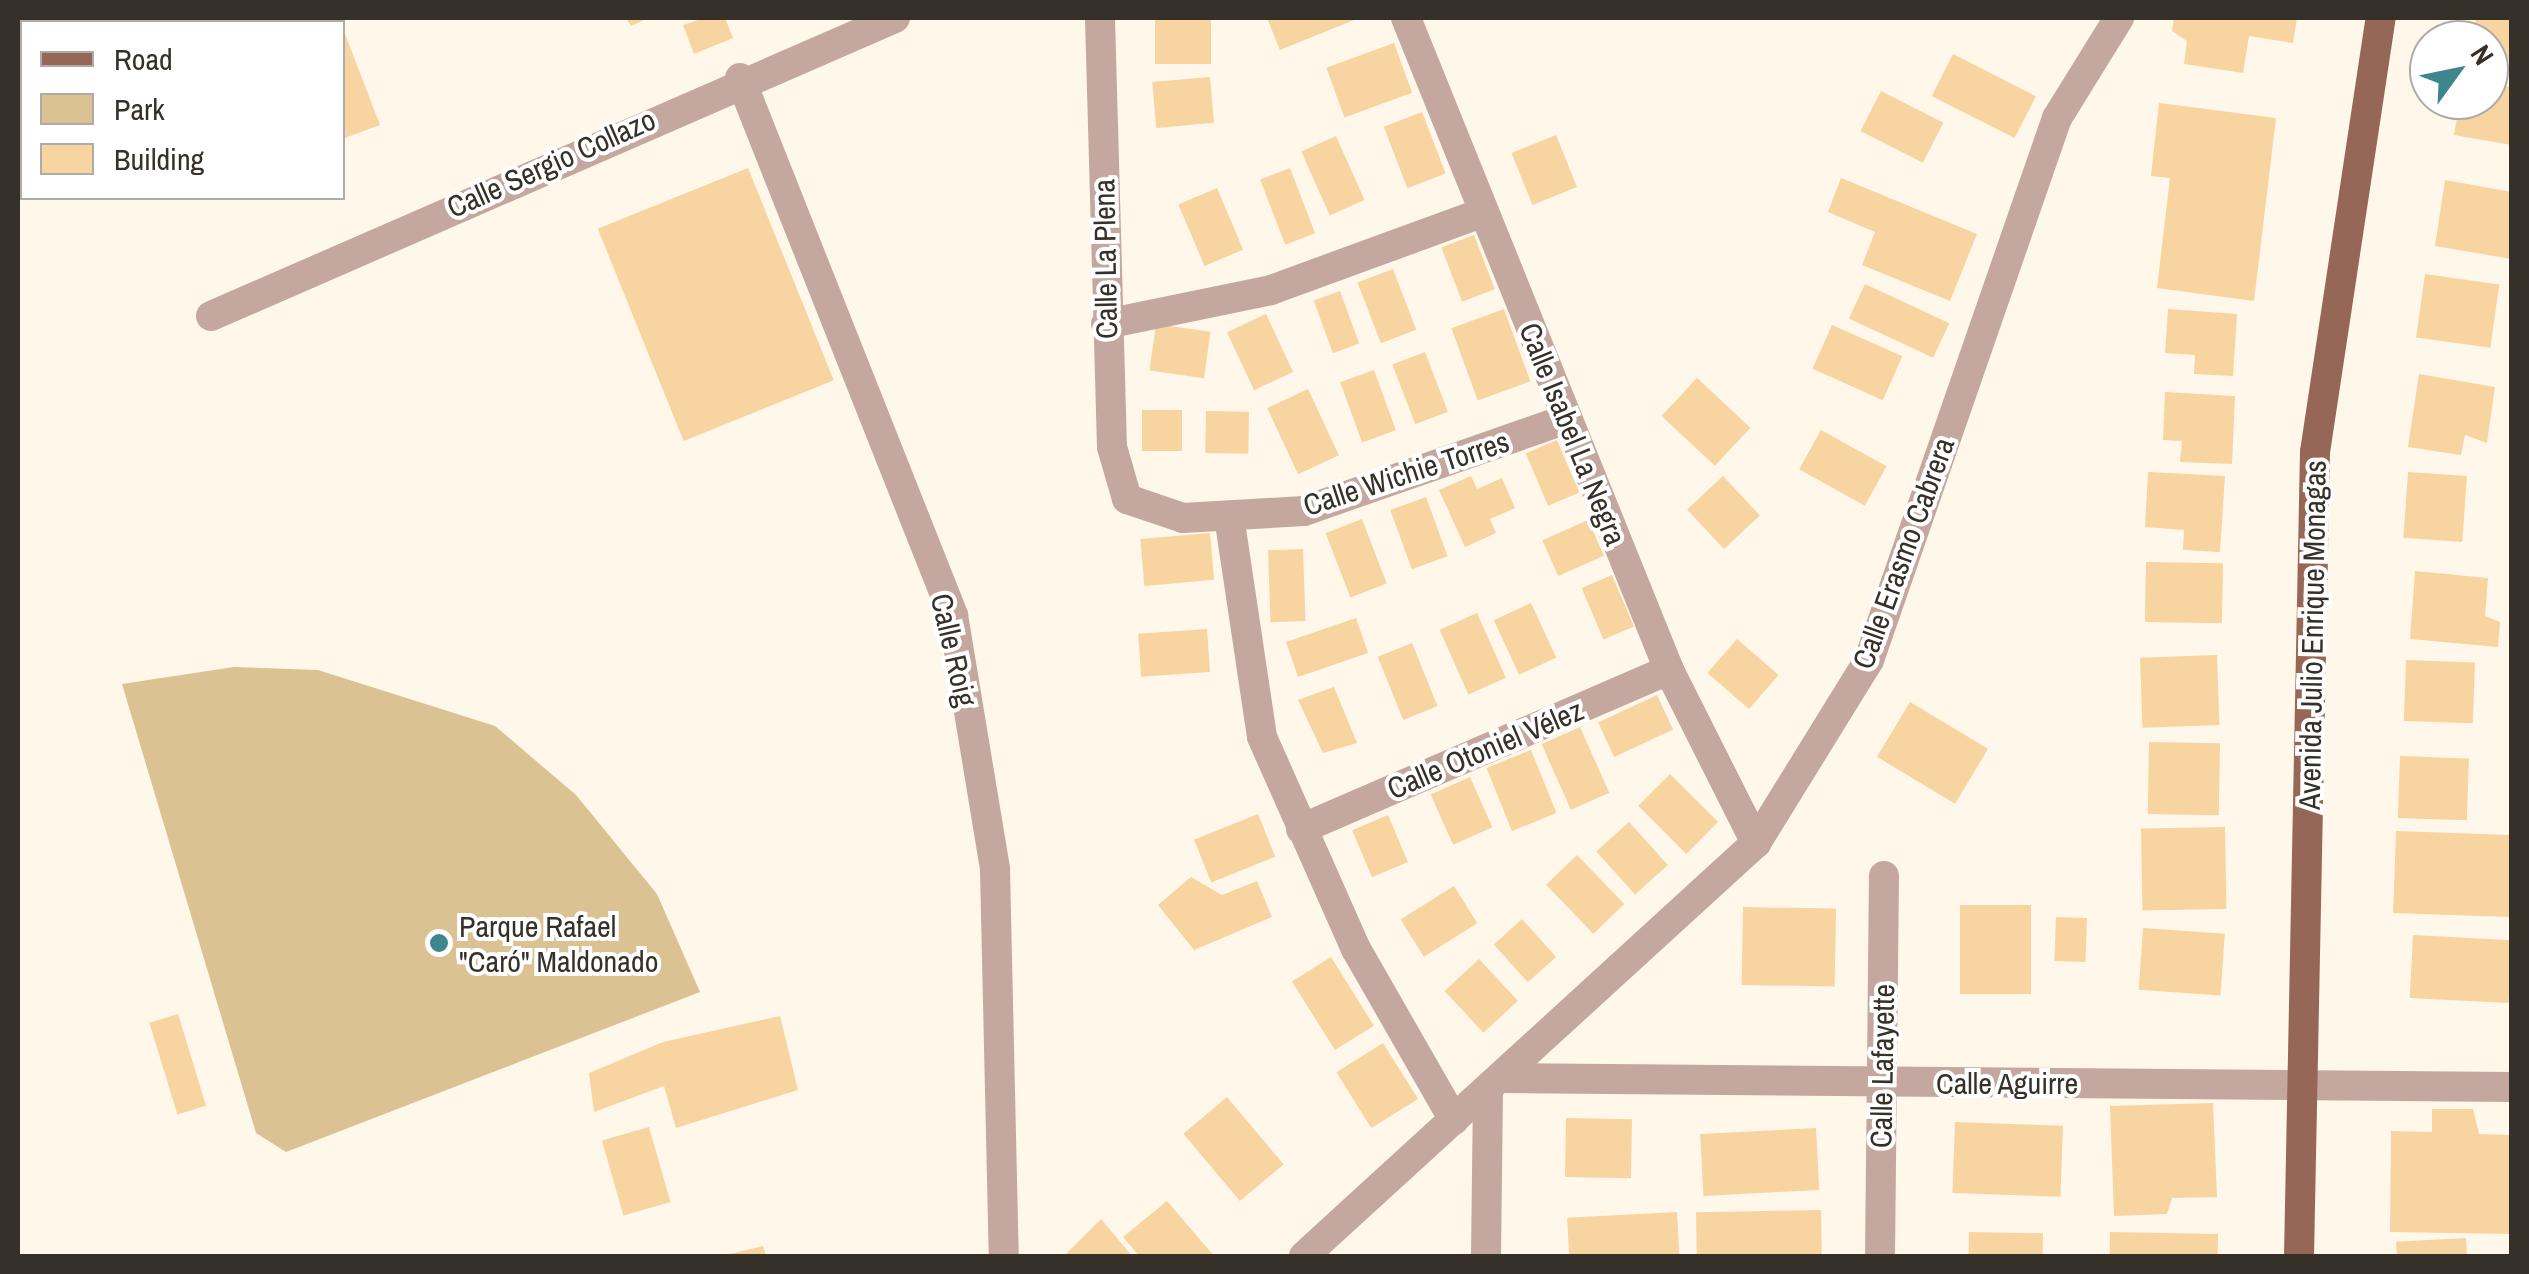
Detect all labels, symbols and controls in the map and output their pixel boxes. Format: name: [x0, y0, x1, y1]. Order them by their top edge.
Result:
legend: [20, 20, 345, 200]
north arrow: [2409, 20, 2509, 120]
text: N: [2462, 37, 2503, 72]
text: Road: [114, 39, 173, 79]
text: Park: [114, 89, 165, 129]
street label: Calle Sergio Collazo: [441, 101, 661, 225]
text: Building: [114, 139, 204, 179]
street label: Calle La Plena: [1086, 179, 1124, 339]
street label: Calle Isabel La Negra: [1512, 318, 1634, 550]
street label: Calle Wichie Torres: [1298, 423, 1514, 523]
street label: Calle Erasmo Cabrera: [1844, 433, 1962, 673]
street label: Avenida Julio Enrique Monagas: [2291, 460, 2333, 810]
street label: Calle Roig: [924, 590, 984, 710]
street label: Calle Otoniel Vélez: [1382, 692, 1588, 806]
place label: Parque Rafael "Caró" Maldonado: [459, 908, 658, 978]
marker: Parque Rafael "Caró" Maldonado: [428, 932, 450, 954]
street label: Calle Lafayette: [1863, 984, 1901, 1148]
street label: Calle Aguirre: [1935, 1065, 2079, 1101]

